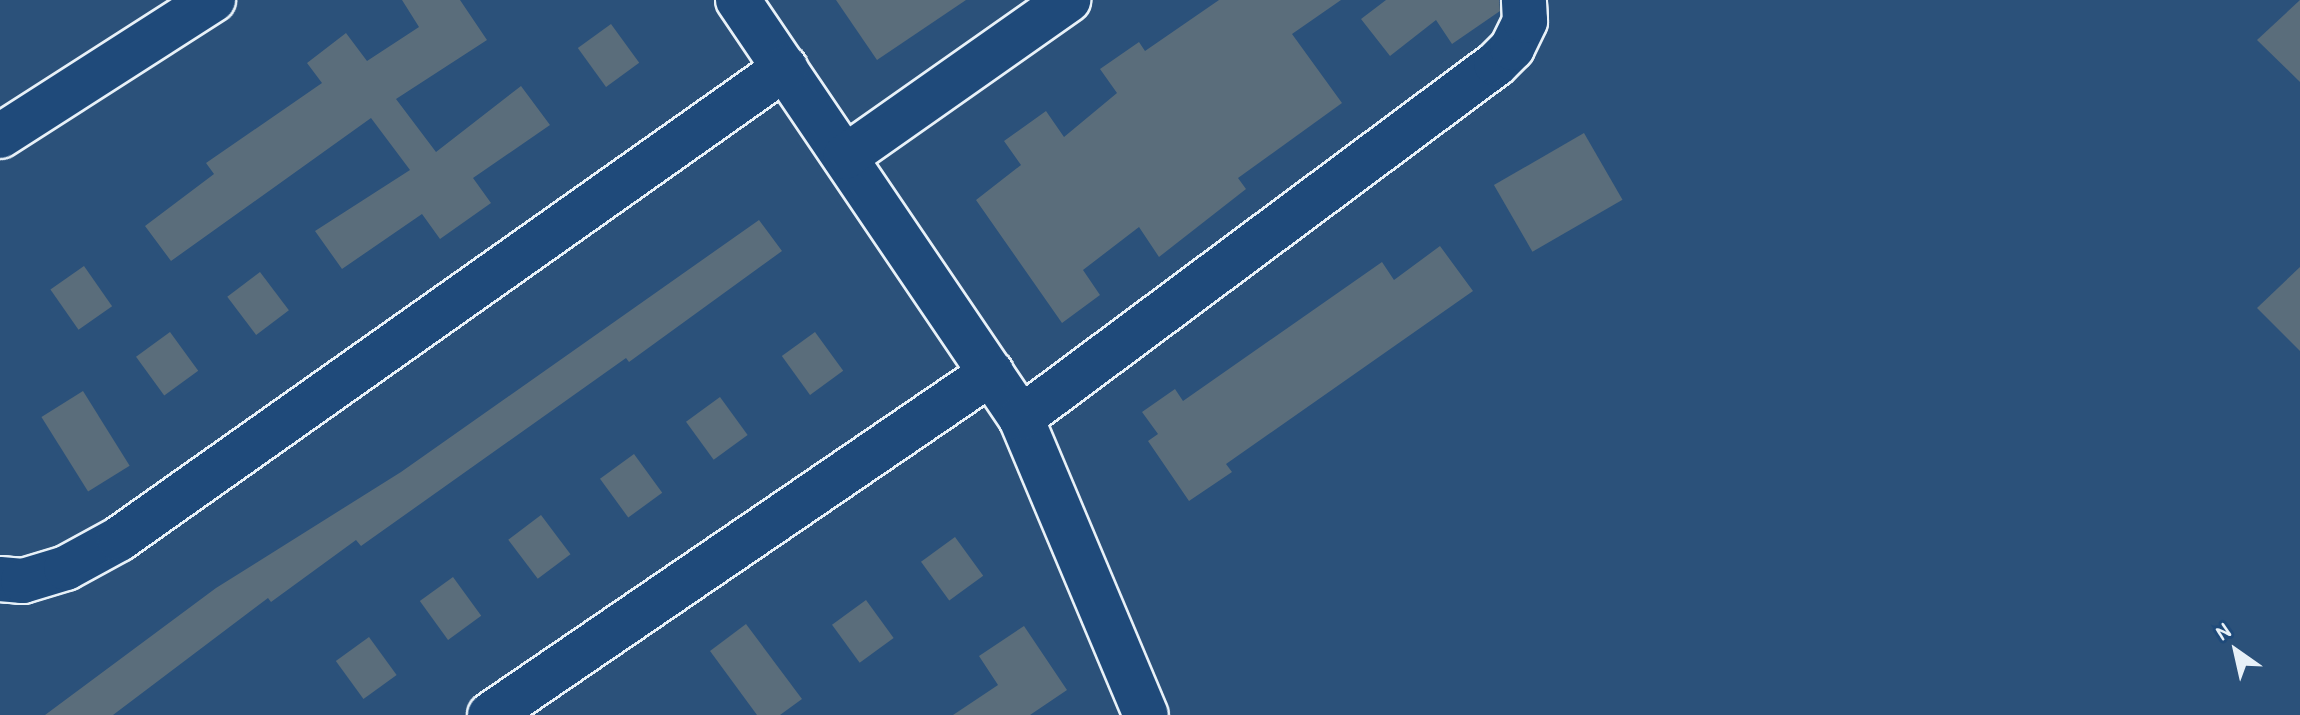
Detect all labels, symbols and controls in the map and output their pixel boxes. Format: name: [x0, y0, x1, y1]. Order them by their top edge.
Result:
north arrow: [2196, 611, 2276, 691]
text: N: [2209, 615, 2236, 647]

